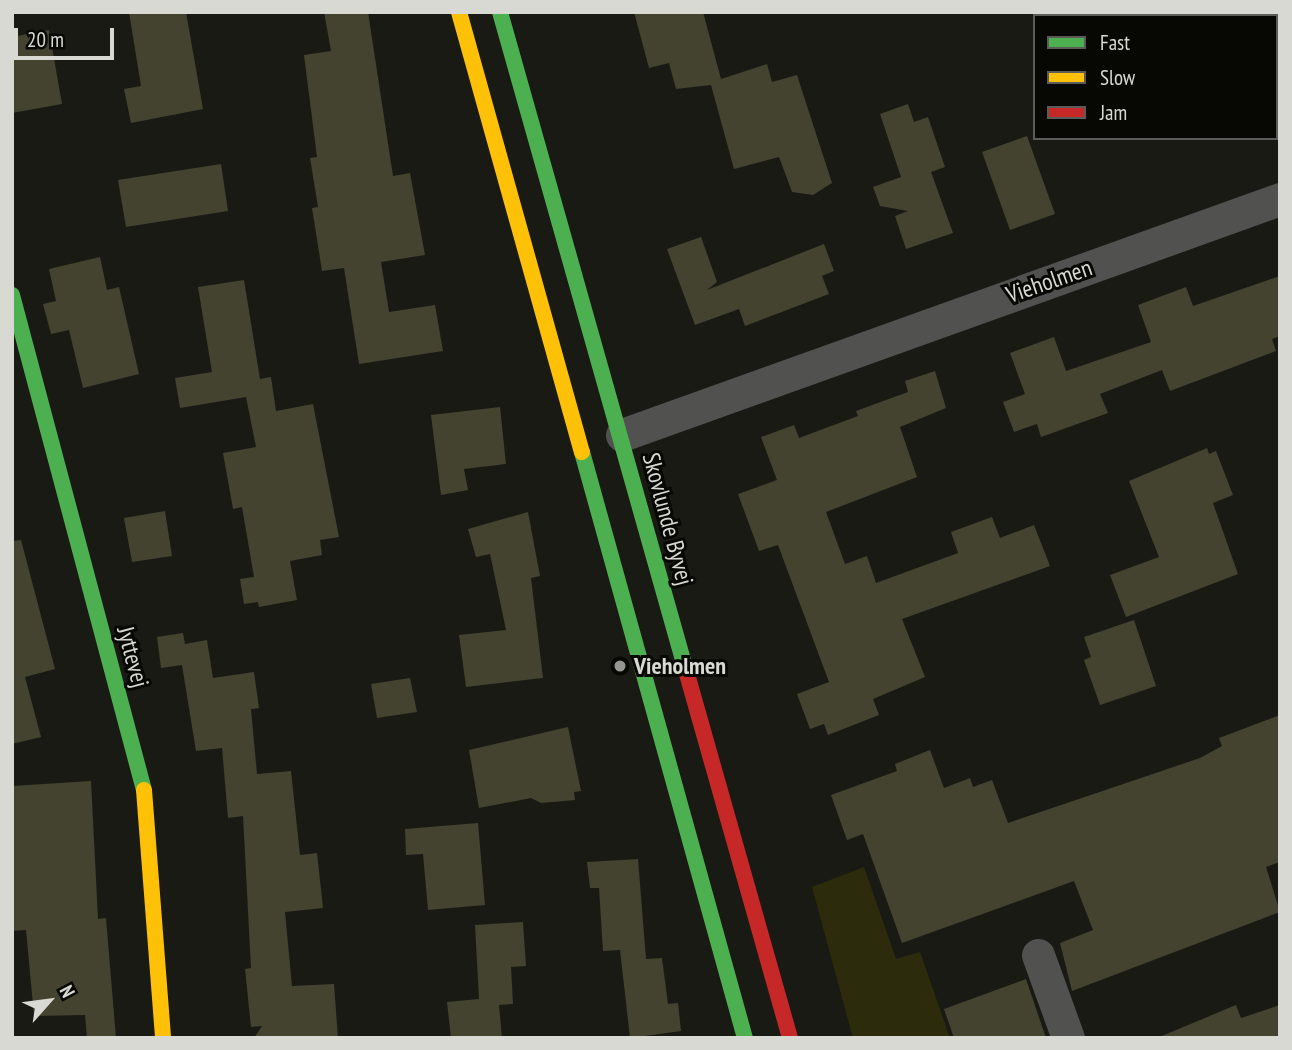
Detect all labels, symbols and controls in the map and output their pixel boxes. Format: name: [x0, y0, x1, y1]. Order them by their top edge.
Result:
scale bar: [18, 14, 117, 58]
legend: [1033, 14, 1278, 140]
text: 20 m: [27, 26, 64, 53]
text: Fast: [1100, 29, 1130, 56]
text: Slow: [1100, 64, 1135, 91]
text: Jam: [1100, 99, 1127, 126]
street label: Vieholmen: [1002, 253, 1096, 309]
street label: Skovlunde Byvej: [637, 450, 699, 588]
street label: Jyttevej: [111, 623, 155, 691]
place label: Vieholmen: [634, 652, 726, 680]
marker: Vieholmen: [612, 658, 628, 674]
north arrow: [14, 966, 84, 1036]
text: N: [55, 981, 81, 1001]

